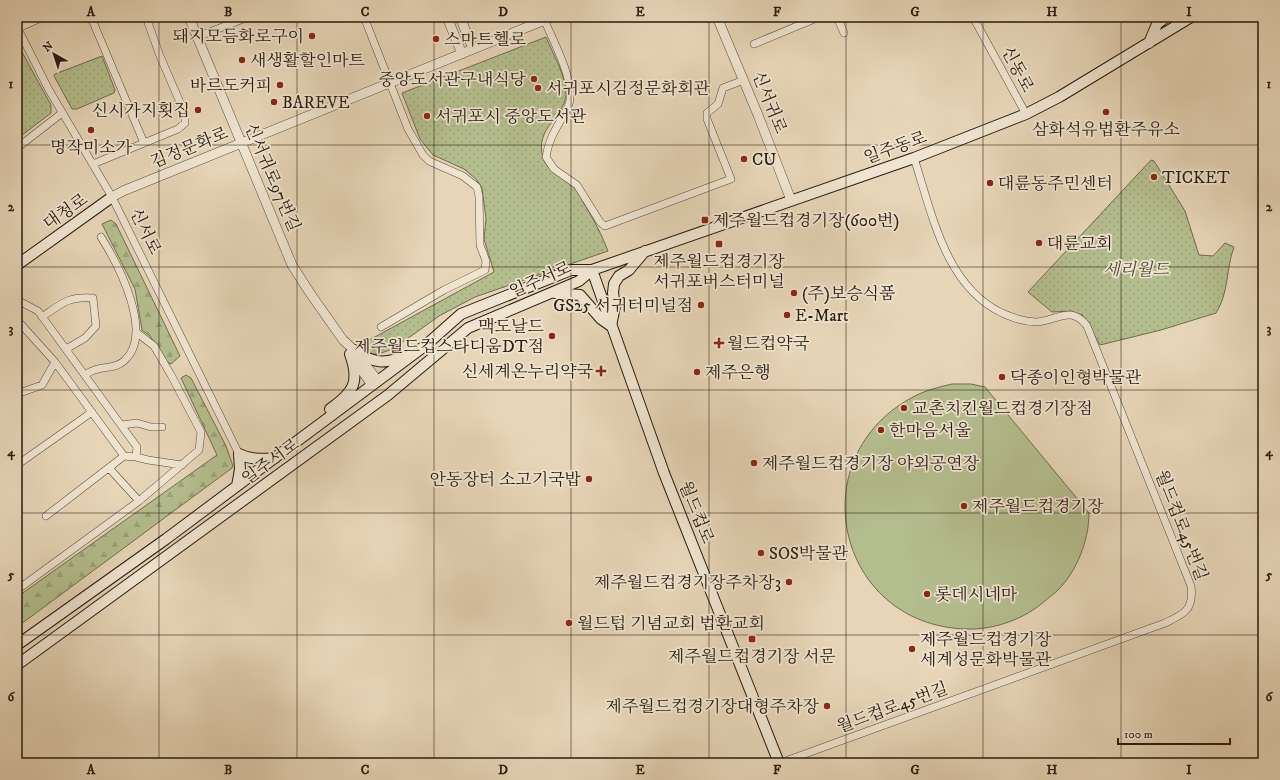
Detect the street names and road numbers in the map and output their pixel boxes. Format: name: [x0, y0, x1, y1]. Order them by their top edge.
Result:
street label: 신동로: [996, 43, 1039, 97]
street label: 신서귀로: [747, 68, 792, 137]
street label: 신서귀로97번길: [239, 120, 305, 235]
street label: 김정문화로: [147, 122, 232, 174]
street label: 일주동로: [861, 126, 931, 170]
street label: 대청로: [39, 188, 93, 235]
street label: 신서로: [124, 204, 166, 259]
street label: 일주서로: [506, 256, 575, 303]
street label: 일주서로: [238, 433, 304, 490]
street label: 월드컵로45번길: [1150, 467, 1212, 584]
street label: 월드컵로: [674, 478, 719, 547]
street label: 월드컵로45번길: [834, 678, 951, 738]

